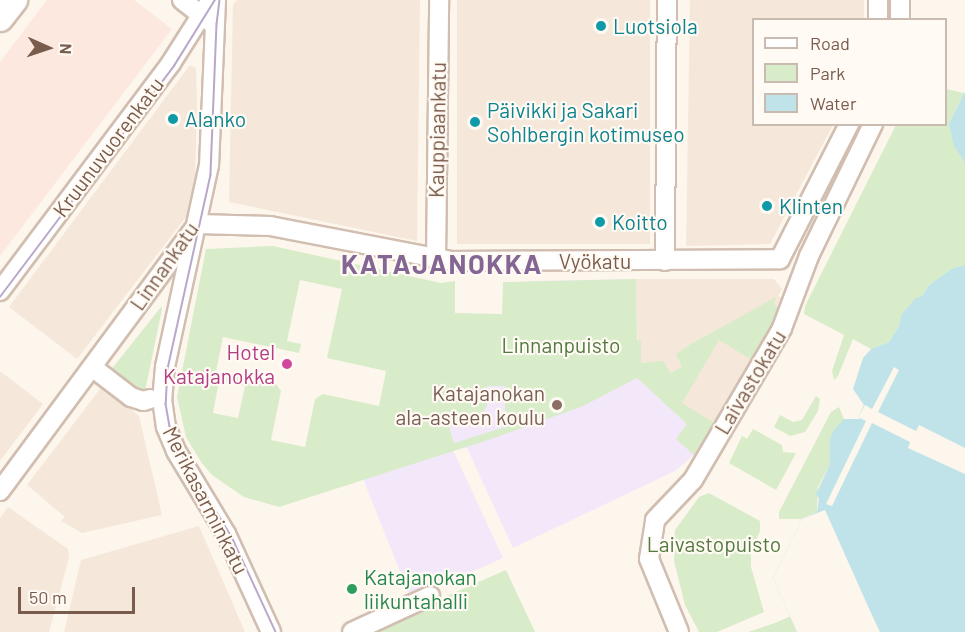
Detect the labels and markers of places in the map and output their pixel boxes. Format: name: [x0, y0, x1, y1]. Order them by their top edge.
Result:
place label: Luotsiola: [613, 13, 698, 39]
marker: Luotsiola: [594, 19, 608, 33]
place label: Päivikki ja Sakari Sohlbergin kotimuseo: [487, 97, 685, 147]
place label: Alanko: [185, 106, 246, 132]
marker: Alanko: [166, 112, 180, 126]
marker: Päivikki ja Sakari Sohlbergin kotimuseo: [468, 115, 482, 129]
place label: Klinten: [779, 193, 843, 219]
marker: Klinten: [760, 199, 774, 213]
place label: Koitto: [612, 209, 668, 235]
marker: Koitto: [593, 215, 607, 229]
place label: Hotel Katajanokka: [163, 339, 275, 389]
marker: Hotel Katajanokka: [280, 357, 294, 371]
place label: Katajanokan ala-asteen koulu: [395, 380, 545, 430]
marker: Katajanokan ala-asteen koulu: [550, 398, 564, 412]
place label: Katajanokan liikuntahalli: [364, 564, 477, 614]
marker: Katajanokan liikuntahalli: [345, 582, 359, 596]

